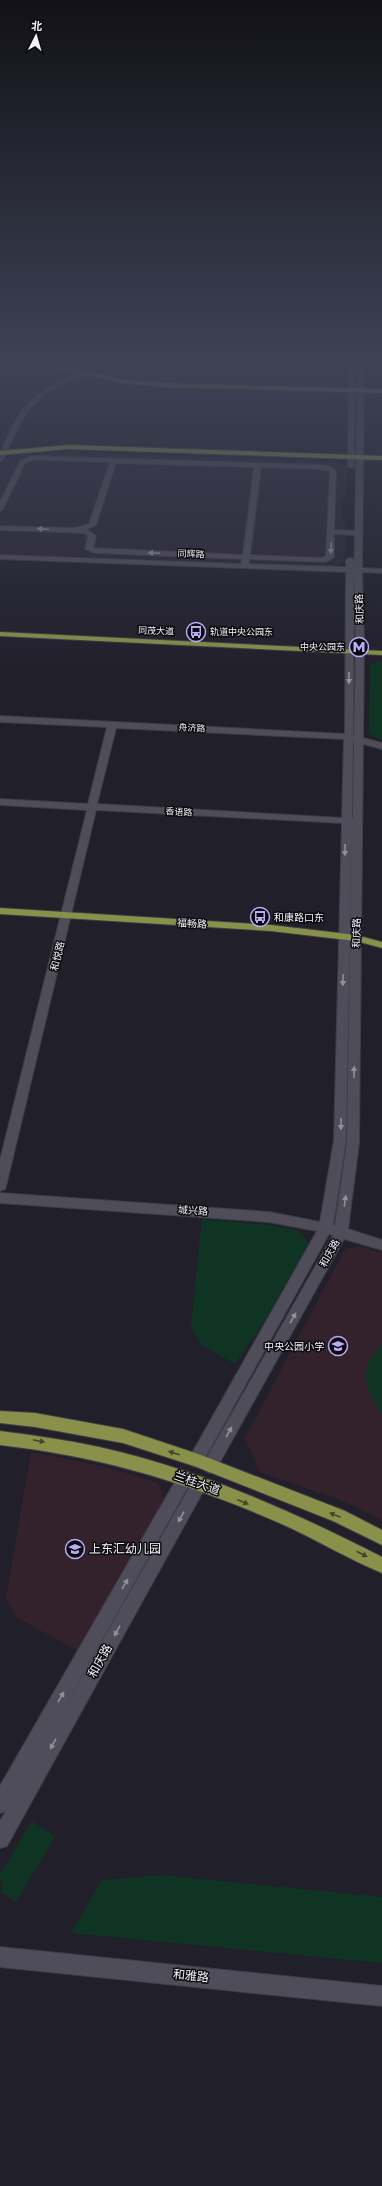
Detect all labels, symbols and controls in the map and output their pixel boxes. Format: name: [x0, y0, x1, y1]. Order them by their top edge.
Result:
north arrow: [16, 16, 56, 56]
text: 北: [31, 20, 43, 32]
one-way arrow: [36, 526, 49, 532]
one-way arrow: [327, 542, 334, 554]
street label: 同辉路: [177, 549, 205, 559]
one-way arrow: [147, 550, 160, 556]
street label: 和庆路: [353, 594, 366, 624]
bus stop icon: 轨道中央公园东: [185, 621, 207, 643]
street label: 同茂大道: [138, 625, 174, 637]
place label: 轨道中央公园东: [210, 626, 273, 637]
metro station icon: 中央公园东: [348, 636, 370, 658]
place label: 中央公园东: [300, 642, 345, 652]
one-way arrow: [346, 672, 352, 685]
street label: 舟济路: [178, 722, 206, 734]
street label: 香语路: [165, 806, 193, 818]
one-way arrow: [342, 844, 348, 857]
bus stop icon: 和康路口东: [249, 906, 271, 928]
place label: 和康路口东: [274, 912, 324, 923]
street label: 福畅路: [177, 917, 207, 930]
street label: 和庆路: [351, 918, 362, 948]
street label: 和悦路: [49, 940, 66, 972]
one-way arrow: [340, 974, 346, 987]
one-way arrow: [351, 1065, 357, 1078]
one-way arrow: [337, 1118, 344, 1130]
one-way arrow: [342, 1195, 348, 1207]
street label: 城兴路: [178, 1204, 208, 1217]
street label: 和庆路: [317, 1237, 342, 1269]
one-way arrow: [289, 1312, 296, 1324]
school or university icon: 中央公园小学: [327, 1335, 349, 1357]
place label: 中央公园小学: [264, 1341, 324, 1352]
one-way arrow: [226, 1426, 233, 1438]
one-way arrow: [33, 1439, 45, 1445]
one-way arrow: [168, 1449, 180, 1455]
street label: 兰桂大道: [172, 1468, 222, 1498]
one-way arrow: [238, 1499, 250, 1505]
one-way arrow: [328, 1511, 340, 1517]
one-way arrow: [177, 1512, 184, 1523]
school or university icon: 上东汇幼儿园: [64, 1538, 86, 1560]
place label: 上东汇幼儿园: [89, 1542, 161, 1556]
one-way arrow: [356, 1551, 368, 1558]
one-way arrow: [122, 1578, 129, 1590]
one-way arrow: [113, 1625, 120, 1637]
street label: 和庆路: [85, 1642, 115, 1680]
one-way arrow: [57, 1691, 64, 1703]
one-way arrow: [50, 1738, 57, 1750]
street label: 和雅路: [172, 1967, 210, 1985]

